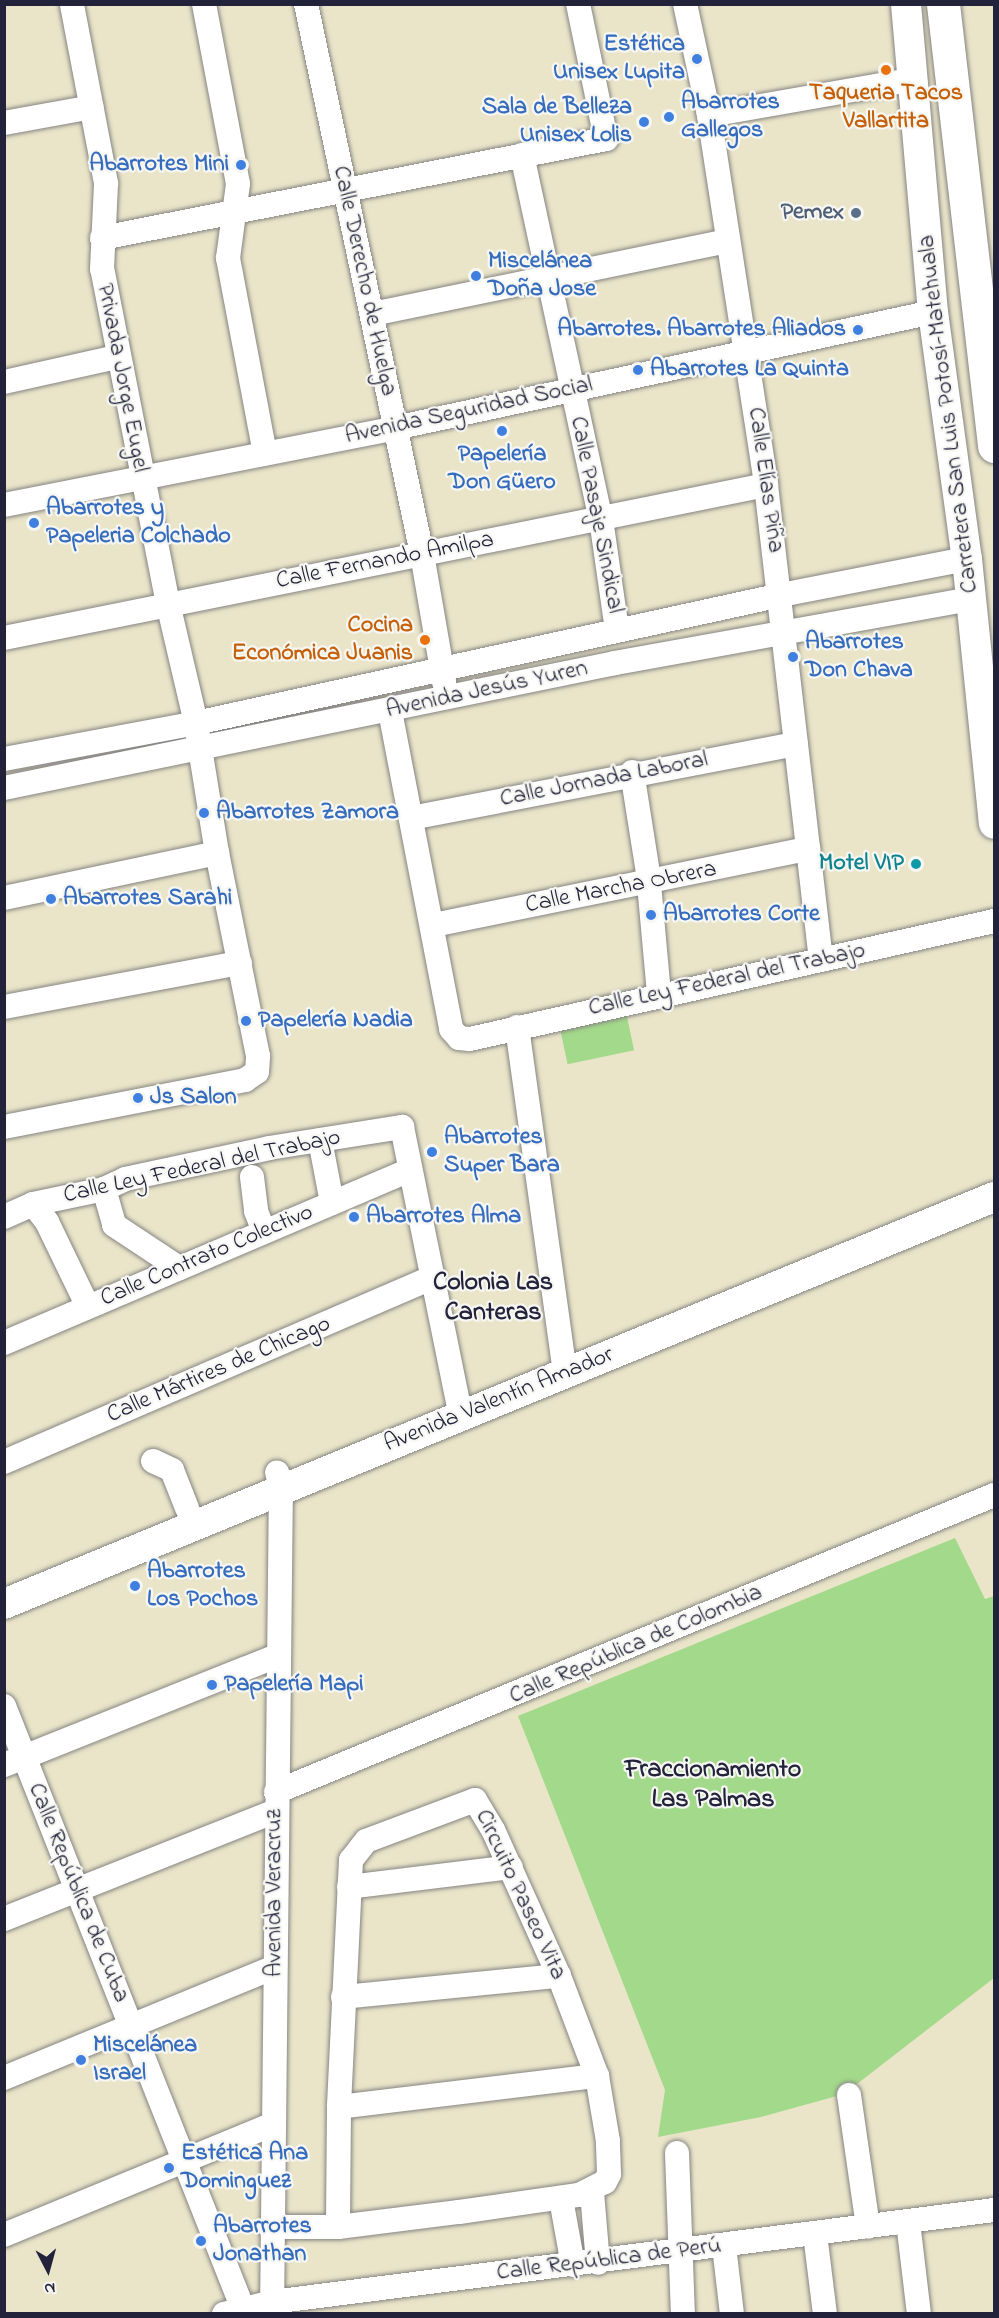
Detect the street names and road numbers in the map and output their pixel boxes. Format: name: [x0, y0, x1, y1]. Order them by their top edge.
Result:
street label: Calle Derecho de Huelga: [326, 163, 402, 399]
street label: Carretera San Luis Potosí-Matehuala: [913, 233, 985, 595]
street label: Privada Jorge Eugel: [90, 281, 154, 475]
street label: Avenida Seguridad Social: [343, 371, 595, 451]
street label: Calle Elías Piña: [741, 405, 789, 555]
street label: Calle Pasaje Sindical: [563, 414, 629, 616]
street label: Calle Fernando Amilpa: [274, 526, 496, 596]
street label: Avenida Jesús Yuren: [384, 655, 590, 725]
street label: Calle Jornada Laboral: [498, 746, 710, 814]
street label: Calle Marcha Obrera: [523, 855, 719, 921]
street label: Calle Ley Federal del Trabajo: [586, 937, 868, 1023]
street label: Calle Ley Federal del Trabajo: [61, 1124, 343, 1210]
street label: Calle Contrato Colectivo: [96, 1198, 318, 1314]
street label: Calle Mártires de Chicago: [103, 1310, 335, 1430]
street label: Avenida Valentín Amador: [380, 1341, 618, 1459]
street label: Calle República de Colombia: [505, 1579, 767, 1711]
street label: Calle República de Cuba: [21, 1779, 135, 2007]
street label: Circuito Paseo Vita: [468, 1805, 572, 1985]
street label: Avenida Veracruz: [261, 1809, 289, 1977]
street label: Calle República de Perú: [495, 2232, 723, 2288]

